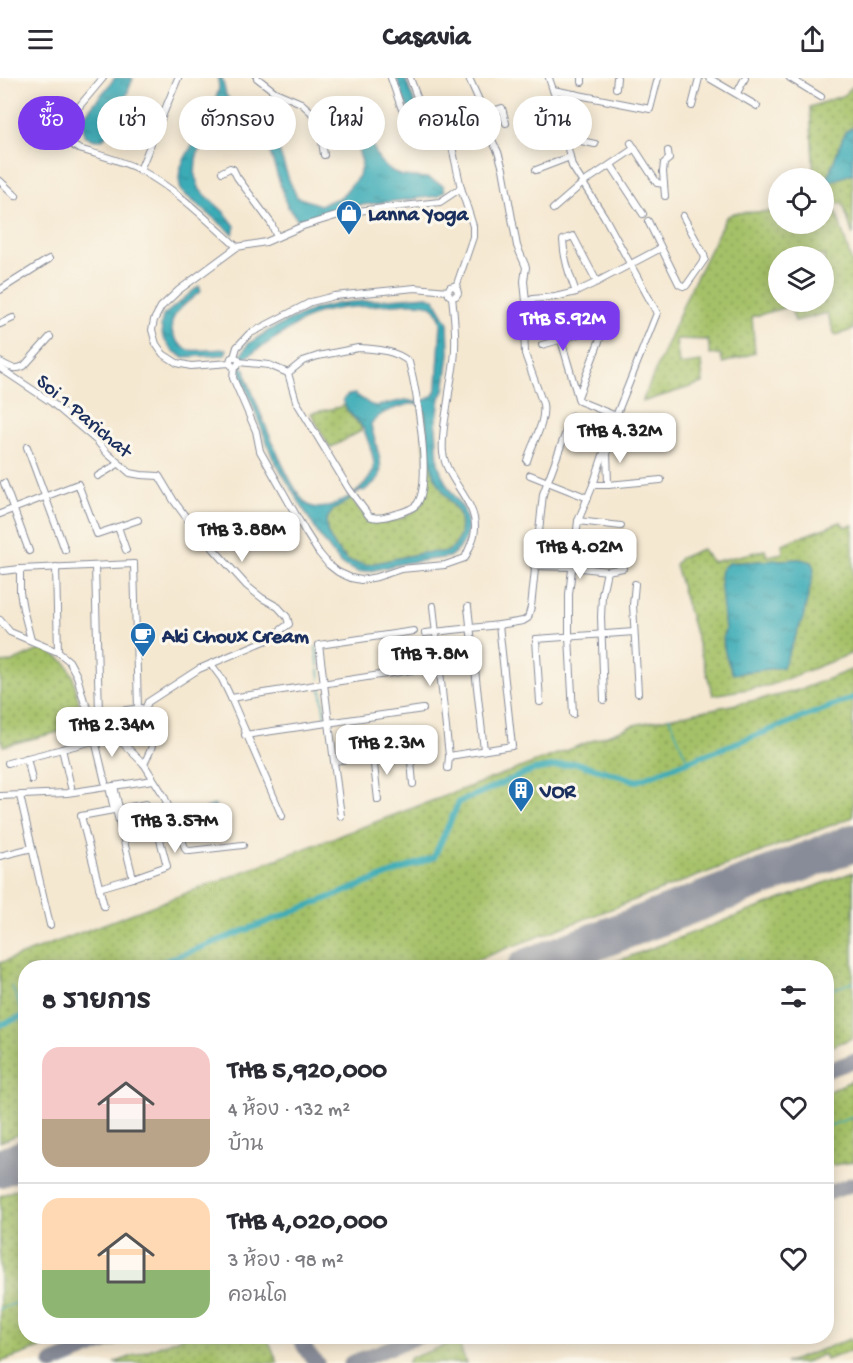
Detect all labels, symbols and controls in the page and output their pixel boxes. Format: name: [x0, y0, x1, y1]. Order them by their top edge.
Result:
icon: menu: [24, 23, 57, 56]
text: Casavia: [383, 23, 470, 55]
icon: share: [796, 23, 829, 56]
chip: ซื้อ: [18, 96, 85, 150]
chip: เช่า: [97, 96, 167, 150]
chip: ตัวกรอง: [179, 96, 296, 150]
chip: ใหม่: [308, 96, 385, 150]
chip: คอนโด: [397, 96, 501, 150]
chip: บ้าน: [513, 96, 592, 150]
map controls: [768, 168, 834, 312]
button: locate: [768, 168, 834, 234]
shop icon: Lanna Yoga: [334, 198, 364, 236]
place label: Lanna Yoga: [368, 204, 470, 229]
button: layers: [768, 246, 834, 312]
pin: THB 5.92M: [494, 301, 632, 352]
text: THB 5.92M: [521, 309, 605, 332]
street label: Soi 1 Parichat: [30, 370, 138, 467]
pin: THB 4.32M: [551, 413, 689, 464]
text: THB 4.32M: [578, 421, 662, 444]
pin: THB 3.88M: [173, 512, 311, 563]
text: THB 3.88M: [199, 520, 285, 543]
pin: THB 4.02M: [511, 529, 649, 580]
text: THB 4.02M: [538, 537, 622, 560]
cafe icon: Aki Choux Cream: [128, 620, 158, 658]
place label: Aki Choux Cream: [161, 626, 309, 651]
pin: THB 7.8M: [368, 636, 492, 687]
text: THB 7.8M: [392, 644, 468, 667]
pin: THB 2.34M: [43, 707, 181, 758]
text: THB 2.34M: [70, 715, 154, 738]
pin: THB 2.3M: [325, 725, 449, 776]
text: THB 2.3M: [350, 733, 424, 756]
building icon: VOR: [506, 775, 536, 813]
place label: VOR: [539, 781, 577, 806]
pin: THB 3.57M: [106, 803, 244, 854]
text: THB 3.57M: [132, 811, 218, 834]
icon: filters: [777, 980, 810, 1013]
text: 8 รายการ: [42, 988, 151, 1019]
text: THB 5,920,000: [228, 1057, 387, 1088]
icon: home: [90, 1071, 162, 1143]
icon: heart: [777, 1091, 810, 1124]
text: 4 ห้อง · 132 m²: [228, 1100, 350, 1123]
text: บ้าน: [228, 1135, 263, 1158]
text: THB 4,020,000: [228, 1208, 388, 1239]
icon: home: [90, 1222, 162, 1294]
icon: heart: [777, 1242, 810, 1275]
text: 3 ห้อง · 98 m²: [228, 1251, 344, 1274]
text: คอนโด: [228, 1286, 287, 1309]

